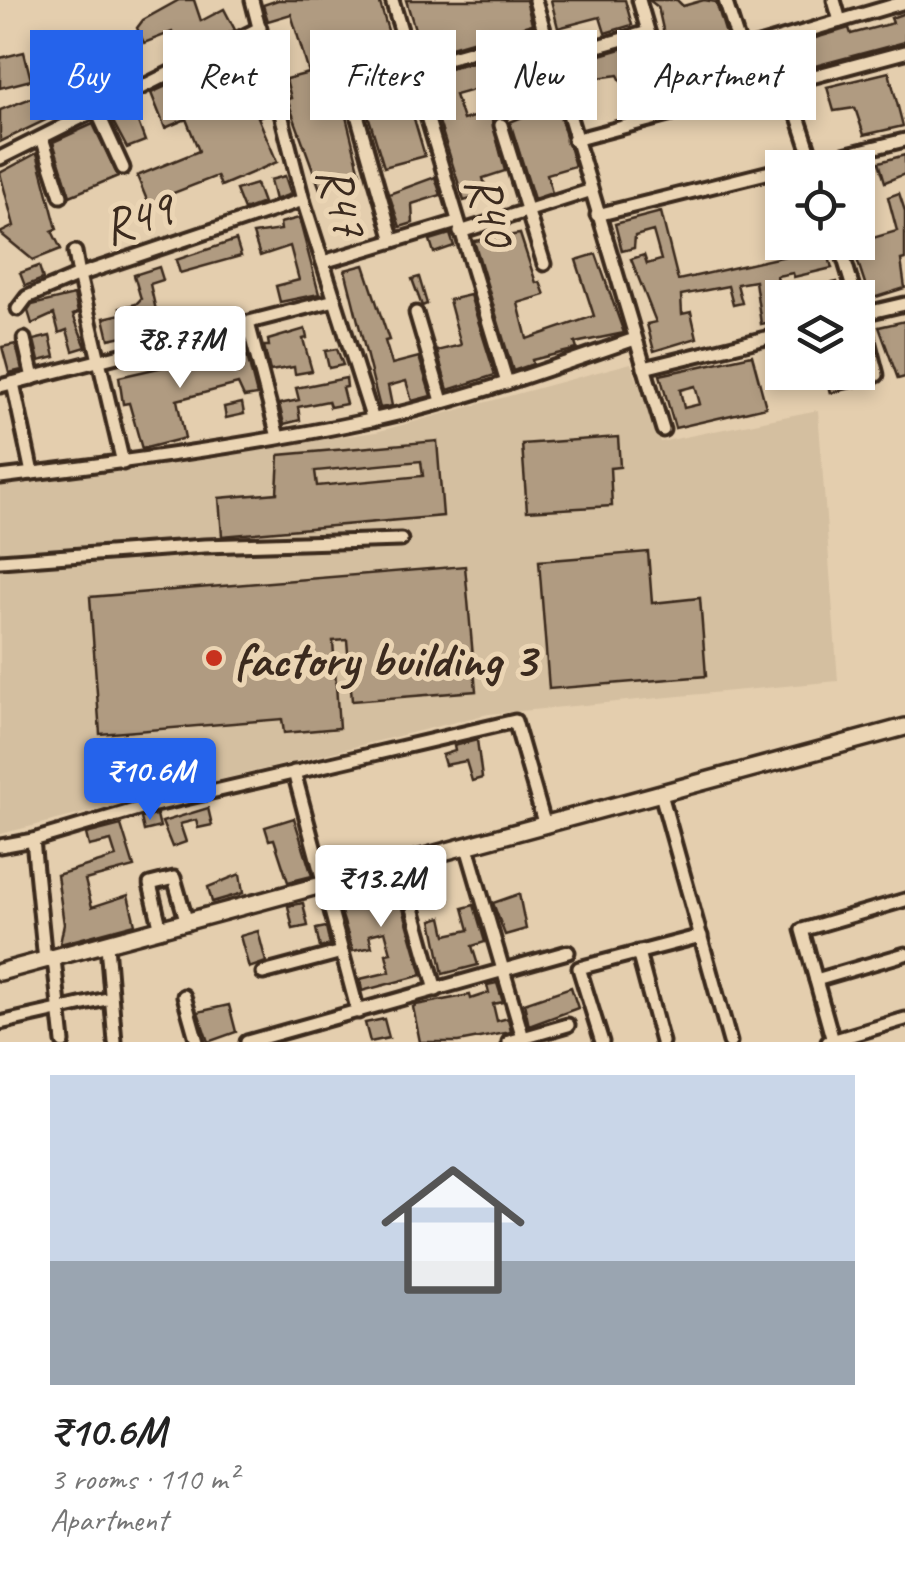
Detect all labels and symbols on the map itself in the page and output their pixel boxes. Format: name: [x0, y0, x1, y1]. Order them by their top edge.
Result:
street label: R47: [302, 158, 383, 247]
street label: R40: [451, 167, 533, 257]
street label: R49: [93, 175, 185, 259]
pin: ₹8.77M: [99, 306, 261, 391]
place label: factory building 3: [234, 628, 540, 691]
marker: factory building 3: [203, 647, 225, 669]
pin: ₹10.6M: [69, 738, 231, 823]
pin: ₹13.2M: [300, 845, 462, 930]

